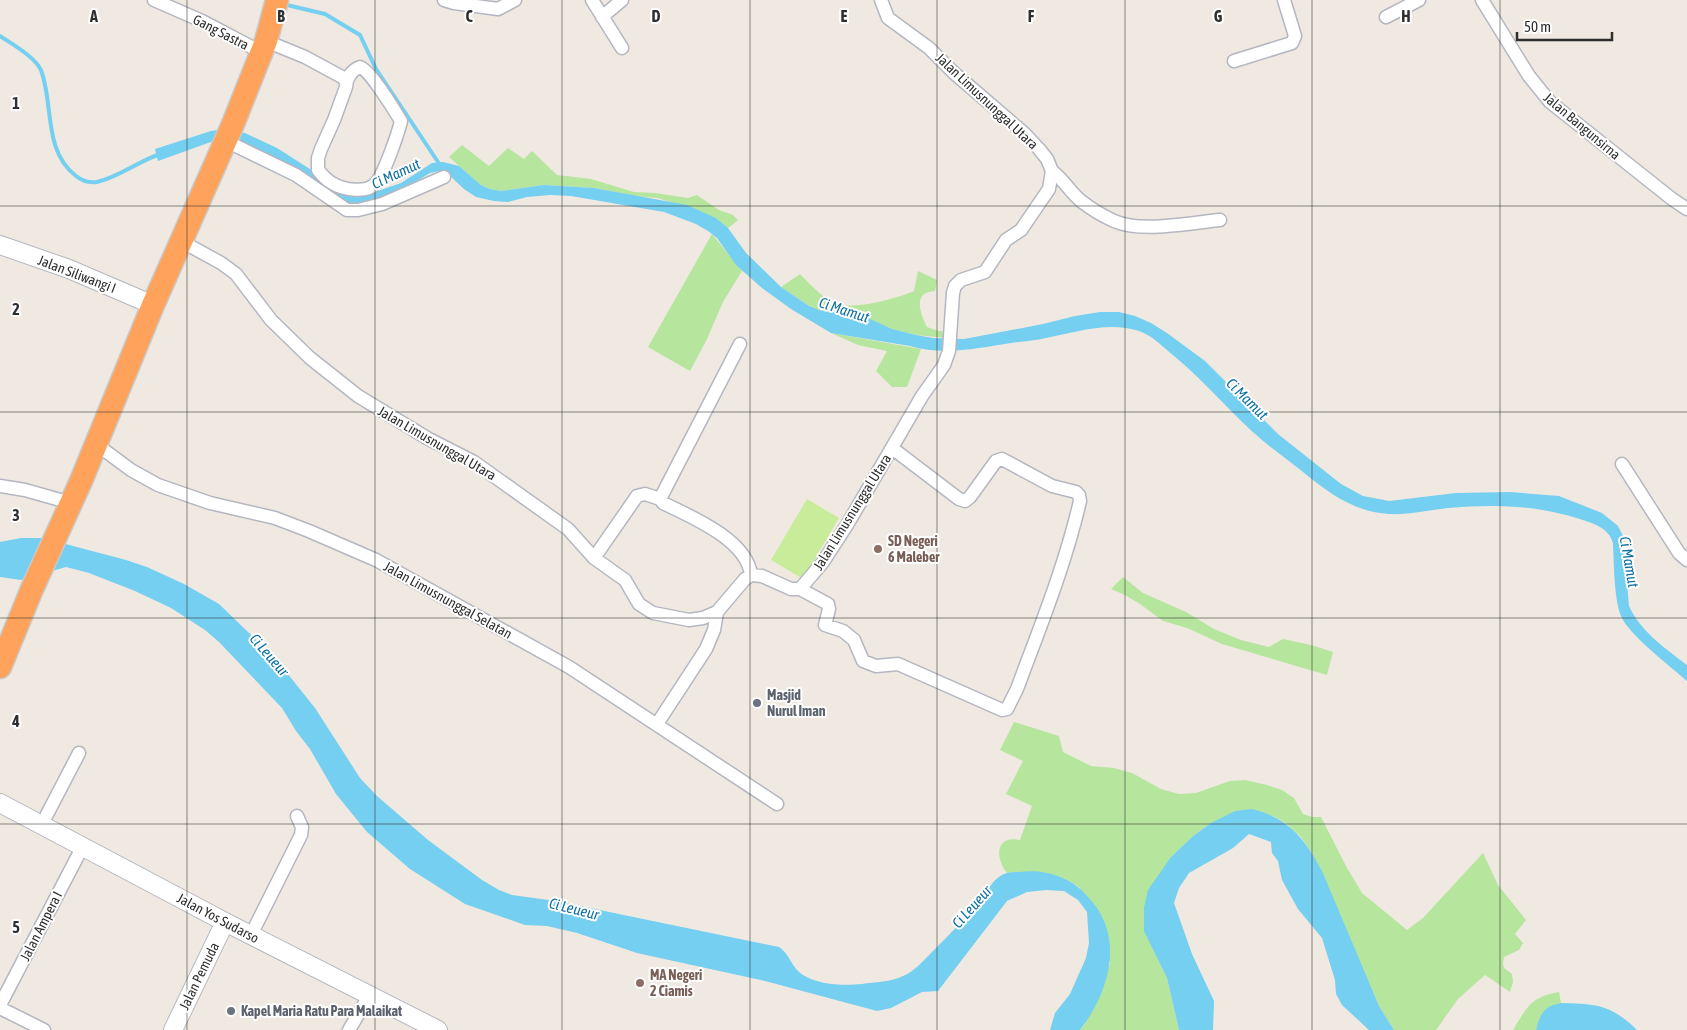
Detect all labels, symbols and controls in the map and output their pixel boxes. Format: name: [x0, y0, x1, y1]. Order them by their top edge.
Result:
text: A: [89, 7, 98, 25]
text: B: [277, 7, 285, 25]
text: C: [465, 7, 473, 25]
text: D: [652, 7, 661, 25]
text: E: [841, 7, 848, 25]
text: F: [1028, 7, 1035, 25]
text: G: [1214, 7, 1223, 25]
text: H: [1401, 7, 1411, 25]
scale bar: [1517, 10, 1612, 42]
street label: Gang Sastra: [190, 11, 252, 53]
text: 50 m: [1524, 18, 1551, 35]
street label: Jalan Limusnunggal Utara: [933, 50, 1041, 152]
street label: Jalan Bangunsirna: [1540, 89, 1624, 163]
text: 1: [12, 94, 20, 112]
water label: Ci Mamut: [369, 155, 423, 192]
street label: Jalan Siliwangi I: [36, 252, 118, 296]
water label: Ci Mamut: [817, 293, 872, 326]
text: 2: [12, 300, 20, 318]
water label: Ci Mamut: [1223, 374, 1272, 423]
street label: Jalan Limusnunggal Utara: [375, 403, 499, 483]
street label: Jalan Limusnunggal Utara: [810, 451, 894, 573]
text: 3: [12, 506, 20, 524]
place label: SD Negeri 6 Maleber: [888, 533, 940, 565]
water label: Ci Mamut: [1617, 535, 1642, 589]
marker: SD Negeri 6 Maleber: [872, 543, 884, 555]
street label: Jalan Limusnunggal Selatan: [381, 558, 515, 642]
water label: Ci Leueur: [246, 630, 293, 680]
place label: Masjid Nurul Iman: [767, 687, 826, 719]
marker: Masjid Nurul Iman: [751, 697, 763, 709]
text: 4: [11, 712, 20, 730]
water label: Ci Leueur: [948, 882, 995, 931]
street label: Jalan Ampera I: [17, 889, 65, 963]
street label: Jalan Yos Sudarso: [174, 890, 262, 946]
water label: Ci Leueur: [548, 894, 601, 923]
text: 5: [12, 918, 20, 936]
street label: Jalan Pemuda: [176, 940, 222, 1012]
place label: MA Negeri 2 Ciamis: [650, 967, 702, 999]
marker: MA Negeri 2 Ciamis: [634, 977, 646, 989]
place label: Kapel Maria Ratu Para Malaikat: [241, 1003, 402, 1019]
marker: Kapel Maria Ratu Para Malaikat: [225, 1005, 237, 1017]

